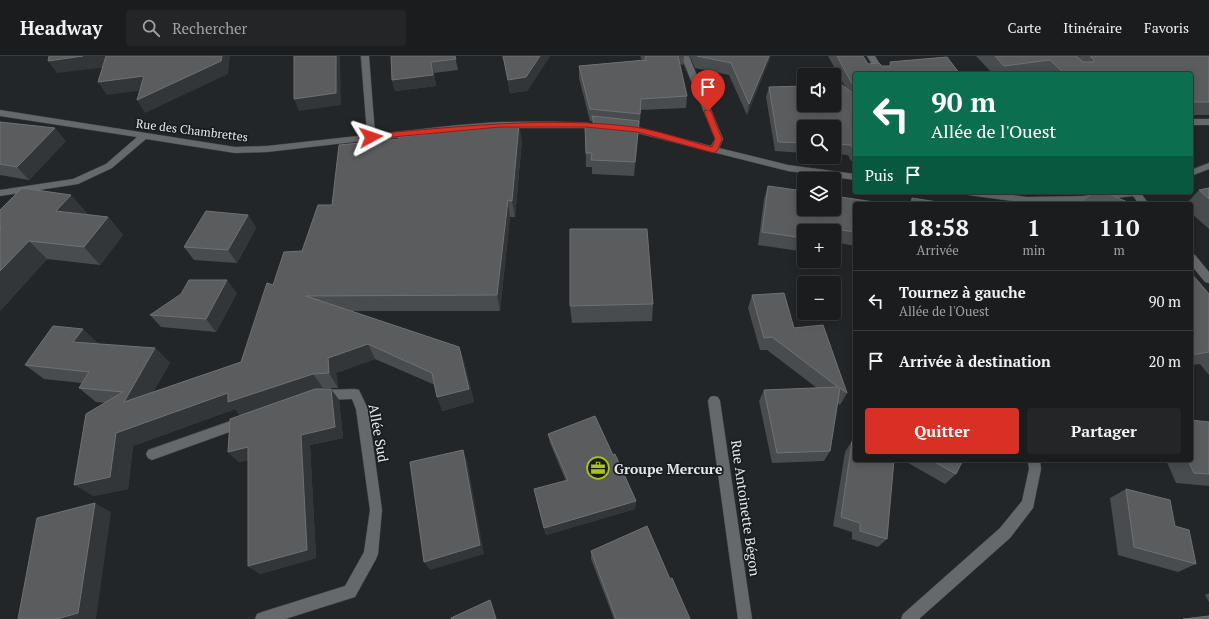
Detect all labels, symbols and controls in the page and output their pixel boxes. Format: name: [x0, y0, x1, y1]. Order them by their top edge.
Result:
search box: [126, 10, 406, 46]
text: Headway: [20, 15, 102, 40]
icon: search: [140, 17, 162, 39]
text: Rechercher: [172, 18, 247, 38]
text: Carte: [1008, 18, 1041, 37]
text: Itinéraire: [1063, 18, 1122, 37]
text: Favoris: [1144, 18, 1189, 37]
map controls: [797, 68, 841, 320]
button: sound: [797, 68, 841, 112]
pin: [691, 70, 725, 111]
icon: arrive: [697, 76, 719, 98]
text: 90 m: [931, 83, 996, 120]
icon: left: [865, 88, 917, 140]
street label: Rue des Chambrettes: [135, 116, 249, 144]
position arrow: [350, 116, 392, 158]
text: Allée de l'Ouest: [931, 119, 1056, 143]
button: search: [797, 120, 841, 164]
icon: arrive: [902, 164, 924, 186]
text: Puis: [865, 165, 894, 185]
button: layers: [797, 172, 841, 216]
text: 18:58: [906, 211, 969, 243]
text: 1: [1027, 211, 1041, 243]
text: 110: [1099, 211, 1139, 243]
button: +: [797, 224, 841, 268]
text: Arrivée: [917, 241, 959, 259]
text: min: [1022, 241, 1045, 259]
text: m: [1114, 241, 1125, 259]
button: −: [797, 276, 841, 320]
text: Tournez à gauche: [899, 282, 1026, 302]
icon: left: [865, 290, 887, 312]
text: 90 m: [1148, 291, 1181, 311]
text: Allée de l'Ouest: [899, 302, 989, 320]
icon: arrive: [865, 350, 887, 372]
text: Arrivée à destination: [899, 351, 1051, 371]
text: 20 m: [1148, 351, 1181, 371]
street label: Allée Sud: [365, 402, 393, 464]
button: Quitter: [865, 408, 1019, 454]
button: Partager: [1027, 408, 1181, 454]
street label: Rue Antoinette Bégon: [727, 439, 765, 578]
office icon: Groupe Mercure: [585, 455, 611, 481]
place label: Groupe Mercure: [614, 459, 723, 478]

